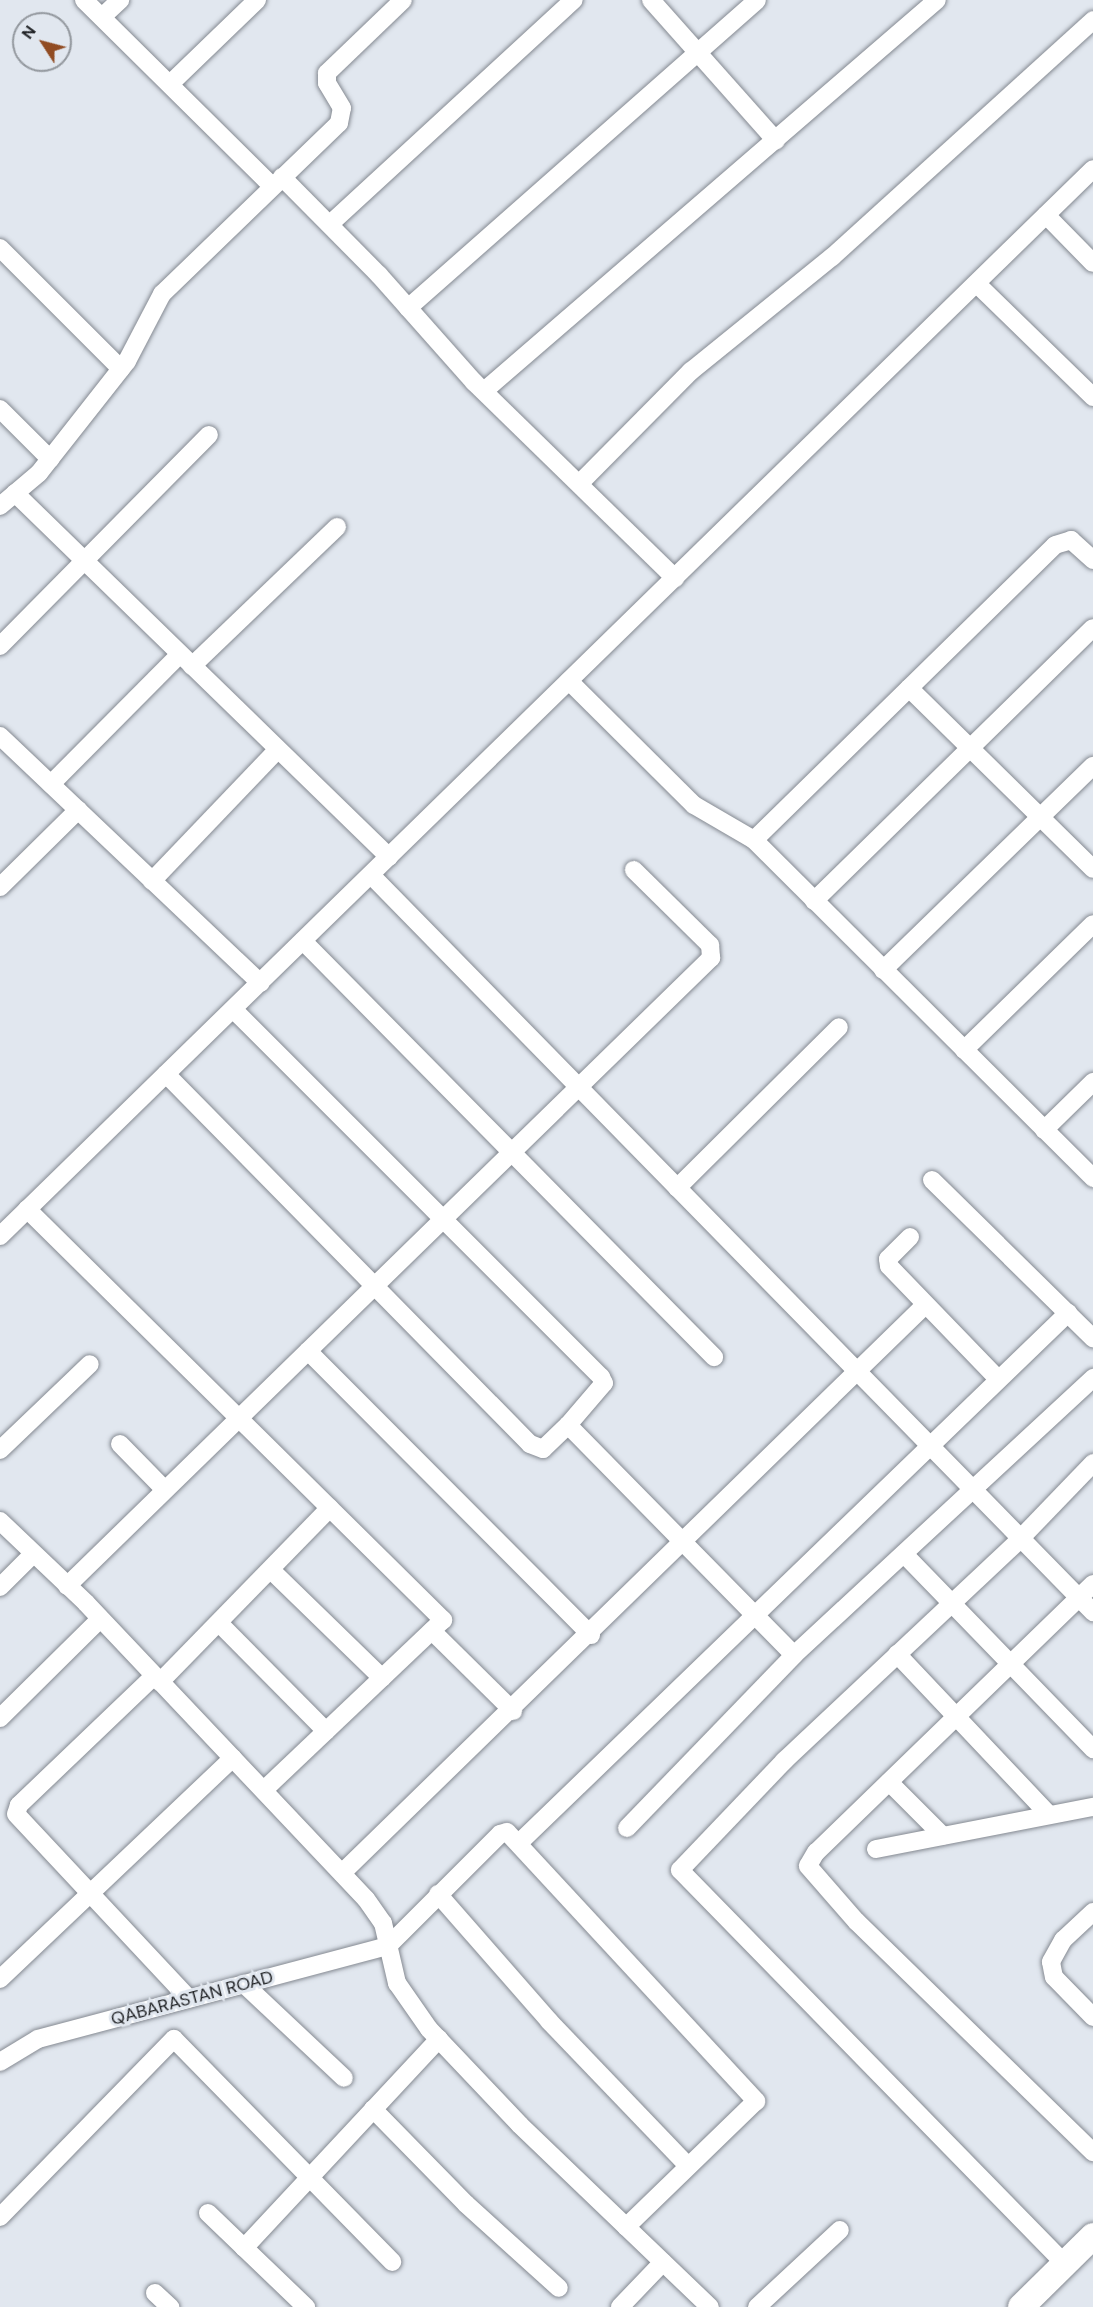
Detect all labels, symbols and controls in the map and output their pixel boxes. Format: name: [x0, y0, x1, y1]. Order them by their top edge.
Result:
north arrow: [12, 12, 72, 72]
text: N: [17, 21, 41, 43]
street label: QABARASTAN ROAD: [108, 1966, 276, 2030]

